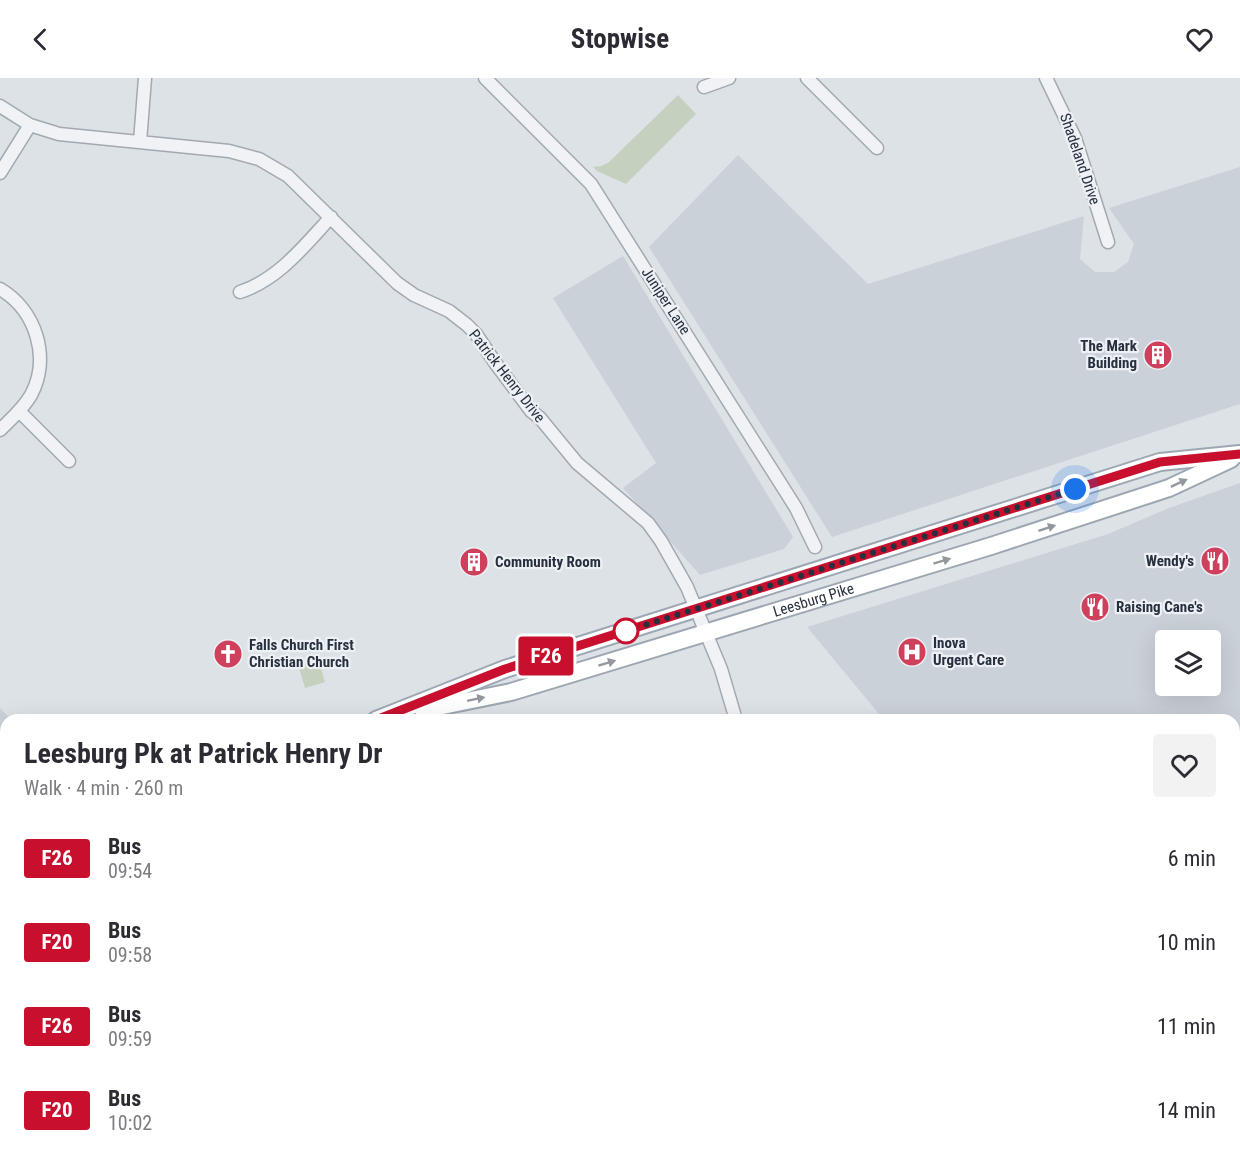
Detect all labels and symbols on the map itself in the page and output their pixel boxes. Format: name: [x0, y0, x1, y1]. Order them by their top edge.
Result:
street label: Shadeland Drive: [1056, 111, 1104, 207]
street label: Juniper Lane: [638, 264, 694, 338]
street label: Patrick Henry Drive: [465, 326, 549, 426]
place label: The Mark Building: [1080, 337, 1138, 372]
building icon: The Mark Building: [1142, 339, 1174, 371]
your location: [1060, 474, 1090, 504]
one-way arrow: [1171, 478, 1189, 488]
one-way arrow: [1038, 523, 1056, 532]
restaurant icon: Wendy's: [1199, 545, 1231, 577]
building icon: Community Room: [458, 546, 490, 578]
place label: Wendy's: [1146, 552, 1194, 570]
place label: Community Room: [495, 553, 601, 571]
one-way arrow: [933, 556, 951, 565]
street label: Leesburg Pike: [771, 579, 856, 621]
restaurant icon: Raising Cane's: [1079, 591, 1111, 623]
place label: Raising Cane's: [1116, 598, 1203, 616]
unlabelled marker: [613, 618, 639, 644]
place label: Inova Urgent Care: [933, 634, 1004, 669]
place label: Falls Church First Christian Church: [249, 636, 354, 671]
line badge: F26: [512, 636, 580, 676]
hospital icon: Inova Urgent Care: [896, 636, 928, 668]
church icon: Falls Church First Christian Church: [212, 638, 244, 670]
one-way arrow: [598, 658, 616, 667]
one-way arrow: [467, 694, 486, 703]

